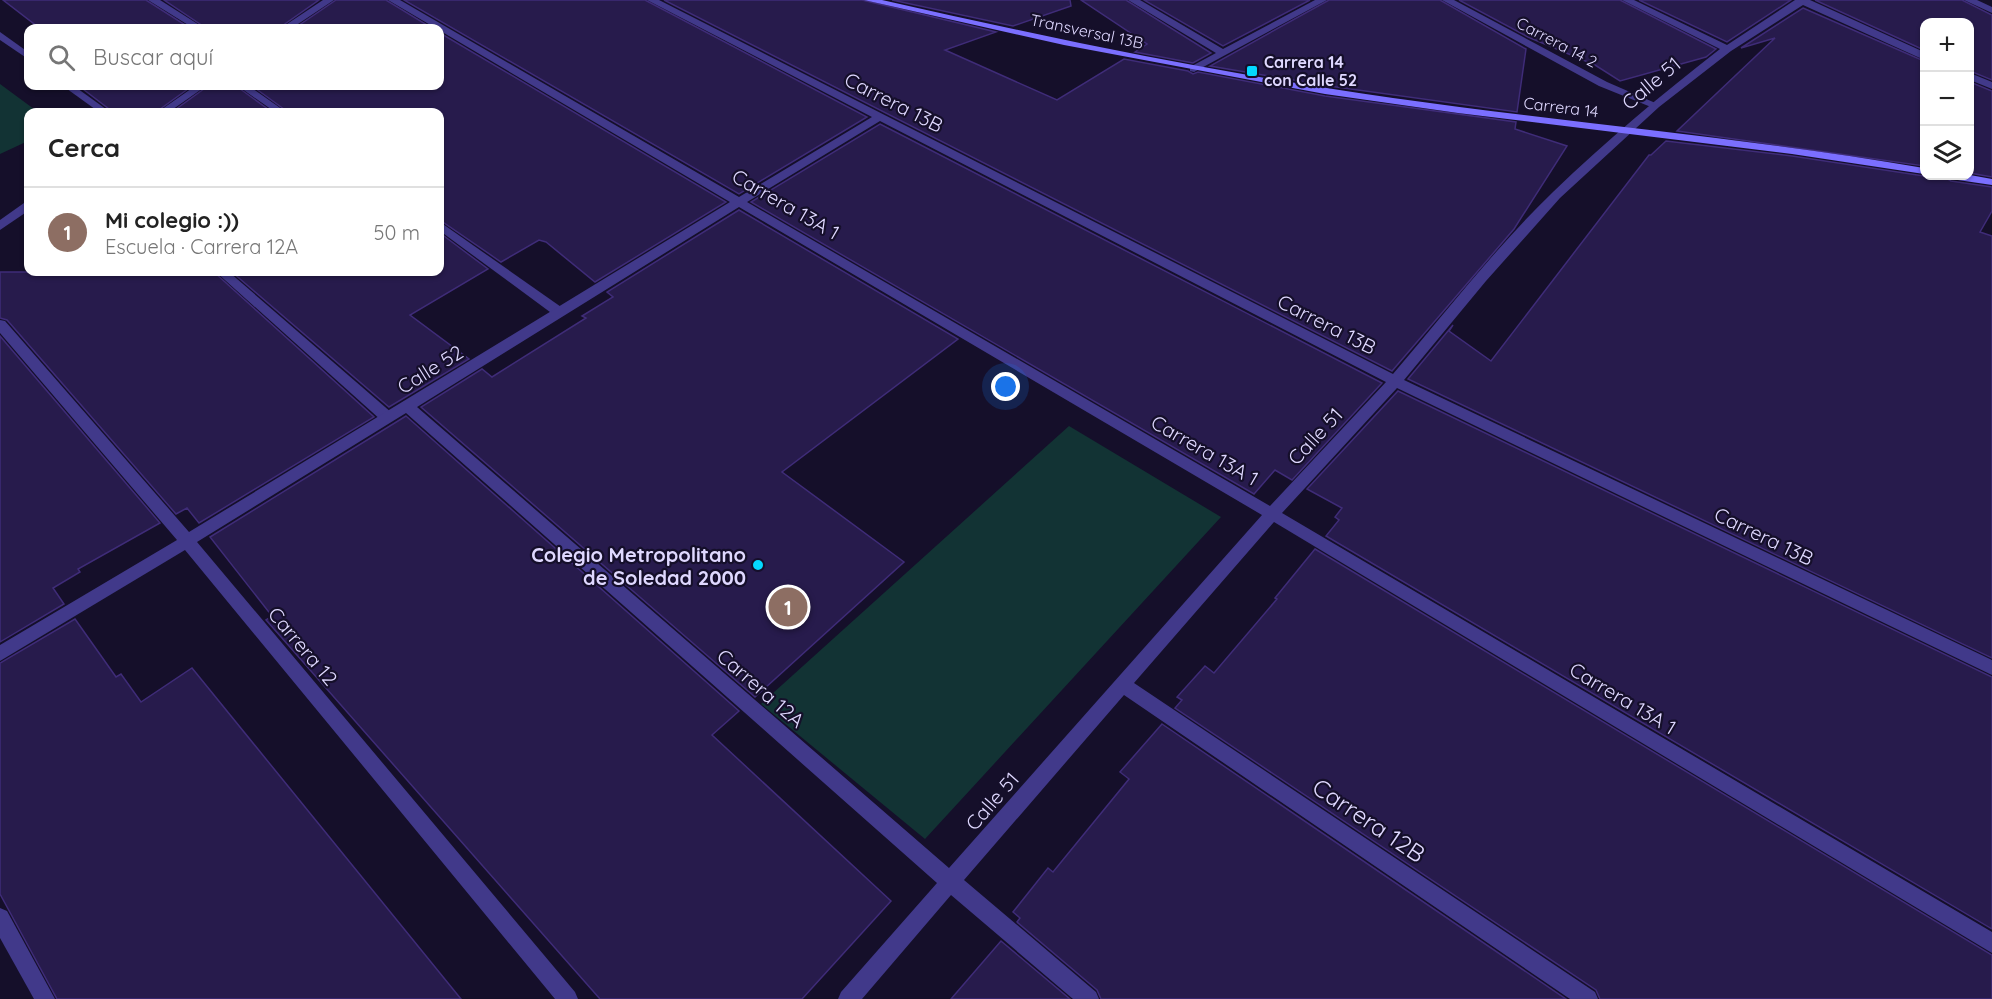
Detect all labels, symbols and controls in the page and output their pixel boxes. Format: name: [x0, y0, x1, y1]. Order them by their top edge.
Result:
street label: Transversal 13B: [1029, 9, 1145, 53]
street label: Carrera 14 2: [1513, 12, 1601, 72]
map controls: [1920, 18, 1974, 180]
button: +: [1920, 18, 1974, 72]
search box: [24, 24, 444, 90]
icon: search: [45, 41, 78, 74]
text: Buscar aquí: [93, 43, 213, 71]
street label: Calle 51: [1616, 51, 1686, 115]
place label: Carrera 14 con Calle 52: [1264, 52, 1357, 90]
marker: Carrera 14 con Calle 52: [1245, 64, 1259, 78]
street label: Carrera 13B: [840, 66, 948, 138]
button: −: [1920, 72, 1974, 126]
street label: Carrera 14: [1522, 92, 1600, 122]
button: layers: [1920, 126, 1974, 180]
text: Cerca: [48, 131, 120, 164]
street label: Carrera 13A 1: [728, 163, 844, 245]
text: Mi colegio :)): [105, 206, 239, 234]
text: 1: [64, 220, 71, 245]
text: 50 m: [374, 220, 420, 245]
text: Escuela · Carrera 12A: [105, 234, 298, 259]
street label: Carrera 13B: [1273, 288, 1381, 360]
street label: Calle 52: [392, 339, 468, 399]
your location: [991, 372, 1020, 401]
street label: Calle 51: [1282, 402, 1348, 470]
street label: Carrera 13A 1: [1147, 409, 1263, 491]
street label: Carrera 13B: [1710, 501, 1818, 571]
place label: Colegio Metropolitano de Soledad 2000: [531, 542, 746, 590]
marker: Colegio Metropolitano de Soledad 2000: [751, 558, 765, 572]
pin: 1: [768, 584, 808, 630]
street label: Carrera 12: [263, 602, 343, 690]
street label: Carrera 12A: [712, 643, 810, 733]
street label: Carrera 13A 1: [1565, 656, 1681, 740]
street label: Calle 51: [960, 767, 1024, 835]
street label: Carrera 12B: [1307, 771, 1431, 869]

